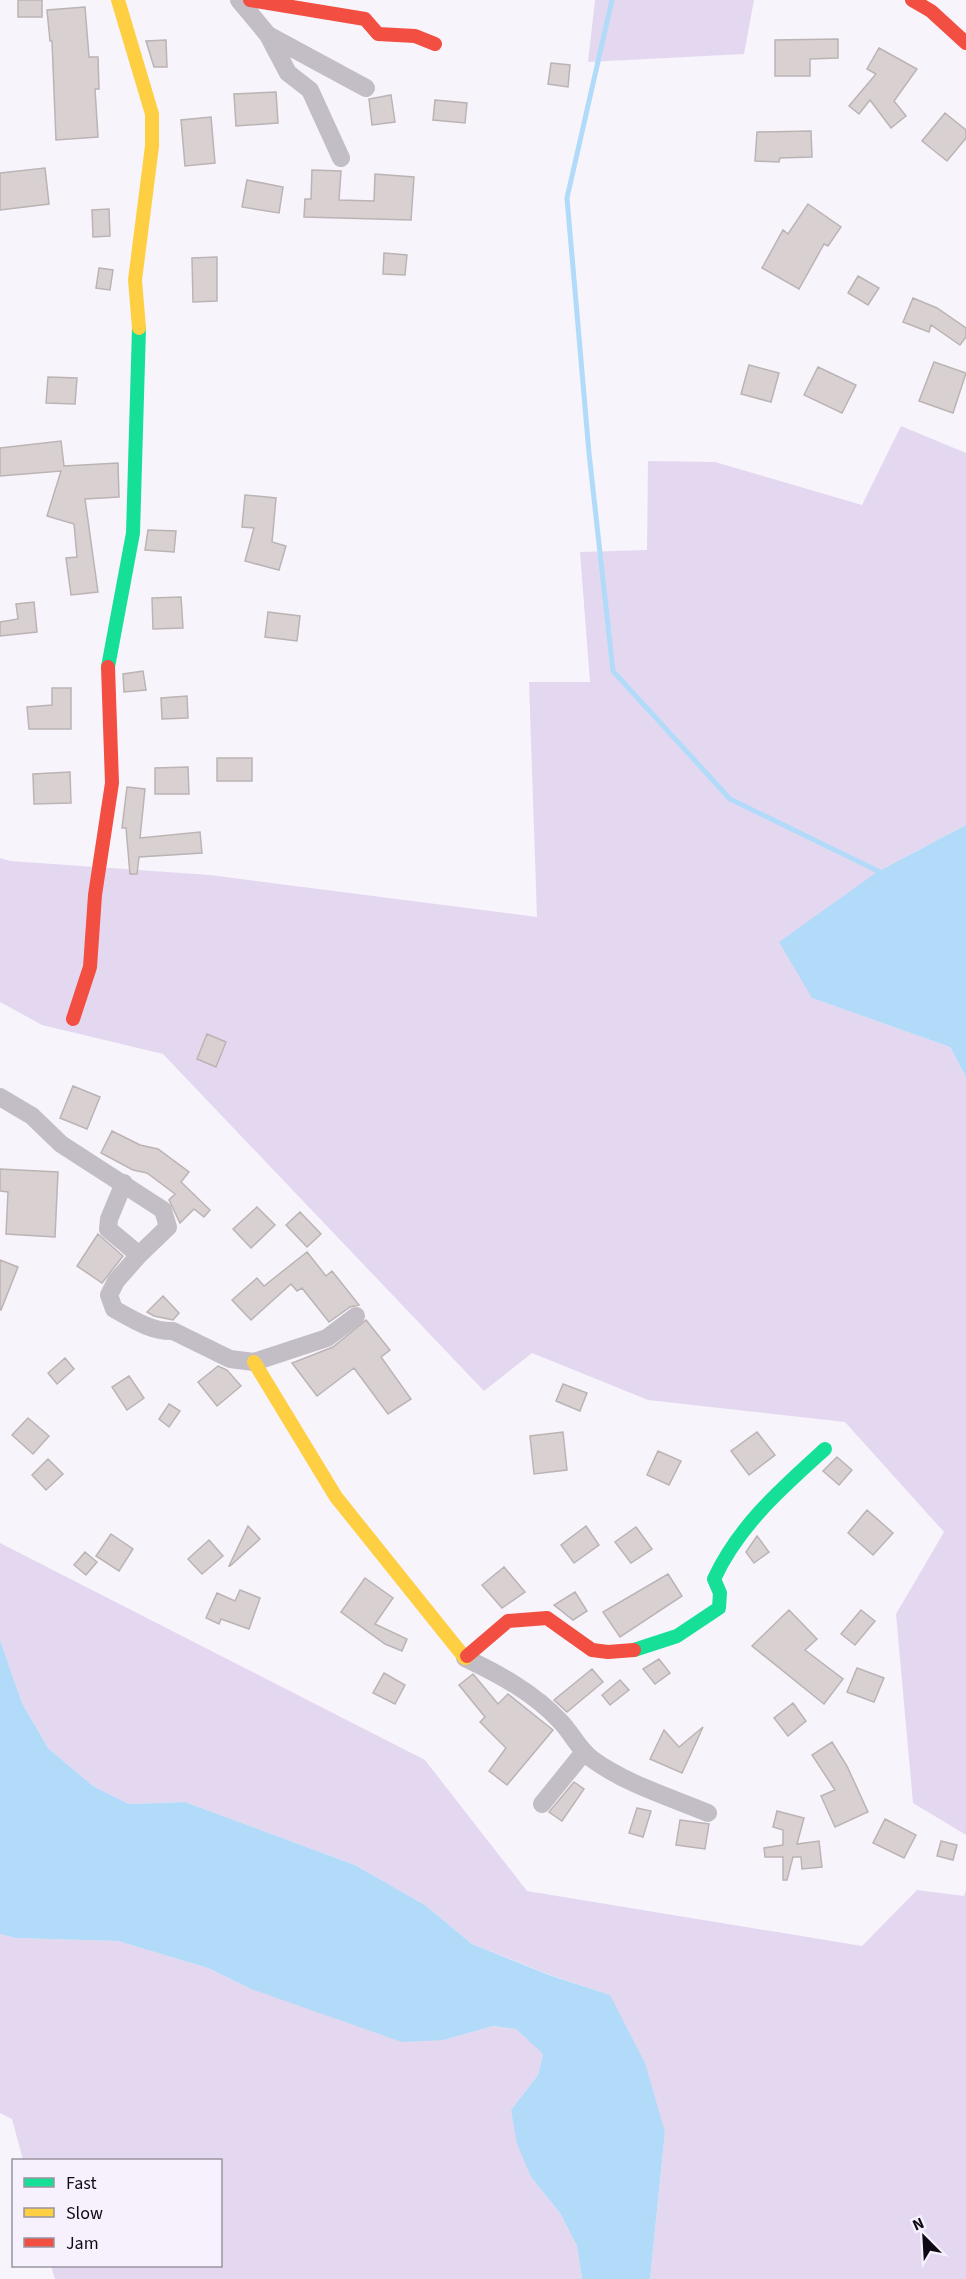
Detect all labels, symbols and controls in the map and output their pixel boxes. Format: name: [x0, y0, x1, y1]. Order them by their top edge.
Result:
legend: [12, 2159, 222, 2267]
text: Fast: [66, 2171, 97, 2196]
text: Slow: [66, 2201, 103, 2226]
north arrow: [894, 2207, 954, 2267]
text: N: [909, 2212, 928, 2236]
text: Jam: [66, 2231, 99, 2256]

